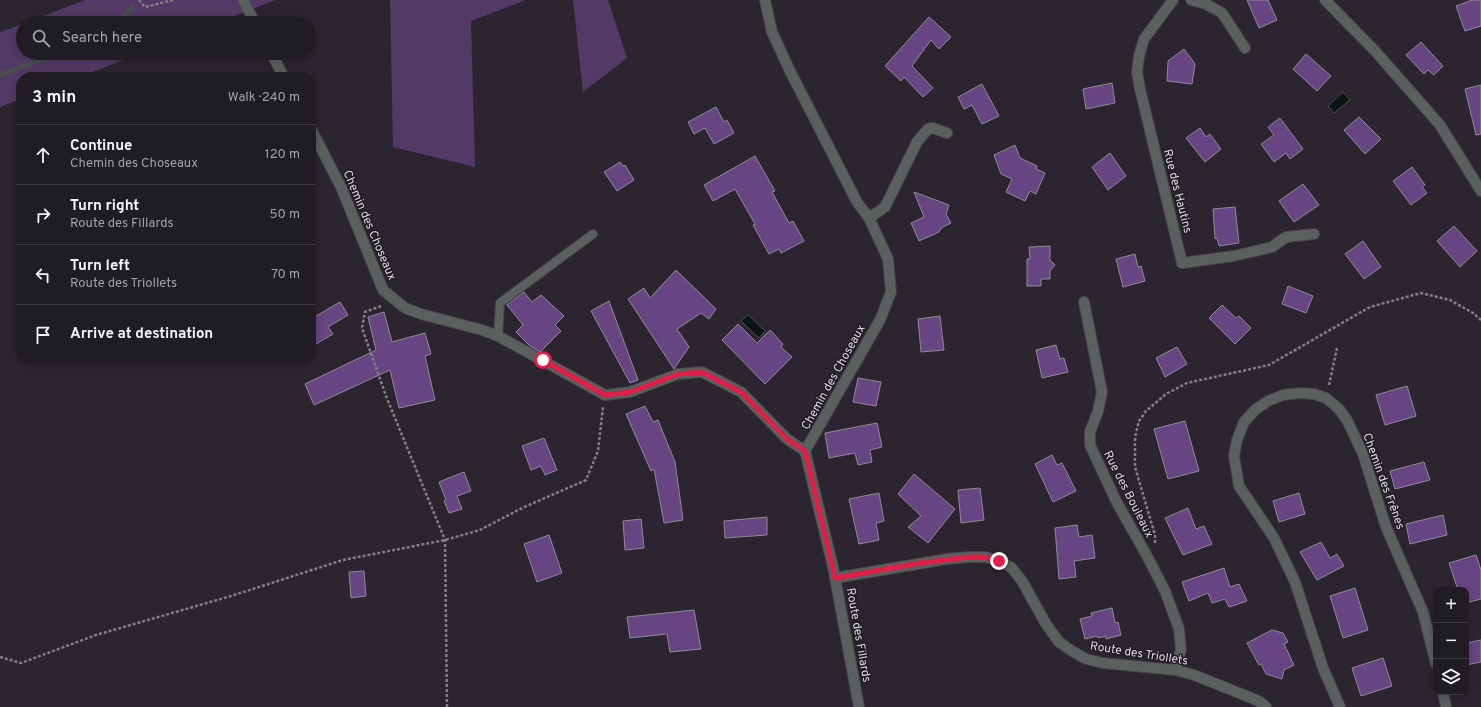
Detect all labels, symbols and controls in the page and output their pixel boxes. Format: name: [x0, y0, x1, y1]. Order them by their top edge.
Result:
search box: [16, 16, 316, 60]
icon: search: [30, 27, 52, 49]
text: Search here: [62, 29, 142, 48]
text: 3 min: [32, 87, 76, 109]
text: Walk · 240 m: [228, 90, 300, 106]
text: Continue: [70, 137, 132, 156]
icon: ahead: [32, 144, 54, 166]
text: 120 m: [265, 147, 300, 163]
street label: Rue des Hautins: [1159, 148, 1195, 235]
text: Chemin des Choseaux: [70, 156, 198, 172]
street label: Chemin des Choseaux: [339, 168, 400, 283]
text: Turn right: [70, 197, 139, 216]
icon: right: [32, 204, 54, 226]
text: 50 m: [270, 207, 300, 223]
text: Route des Fillards: [70, 216, 174, 232]
text: Turn left: [70, 257, 130, 276]
icon: left: [32, 264, 54, 286]
text: 70 m: [271, 267, 300, 283]
text: Route des Triollets: [70, 276, 177, 292]
street label: Chemin des Choseaux: [798, 322, 870, 433]
icon: arrive: [32, 324, 54, 346]
text: Arrive at destination: [70, 325, 213, 344]
route start: [534, 351, 552, 369]
street label: Chemin des Frênes: [1358, 431, 1408, 532]
street label: Rue des Bouleaux: [1099, 448, 1157, 541]
route end: [990, 552, 1008, 570]
street label: Route des Fillards: [842, 587, 874, 684]
map controls: [1433, 587, 1469, 695]
button: +: [1433, 587, 1469, 623]
button: −: [1433, 623, 1469, 659]
street label: Route des Triollets: [1089, 638, 1189, 670]
button: layers: [1433, 659, 1469, 695]

